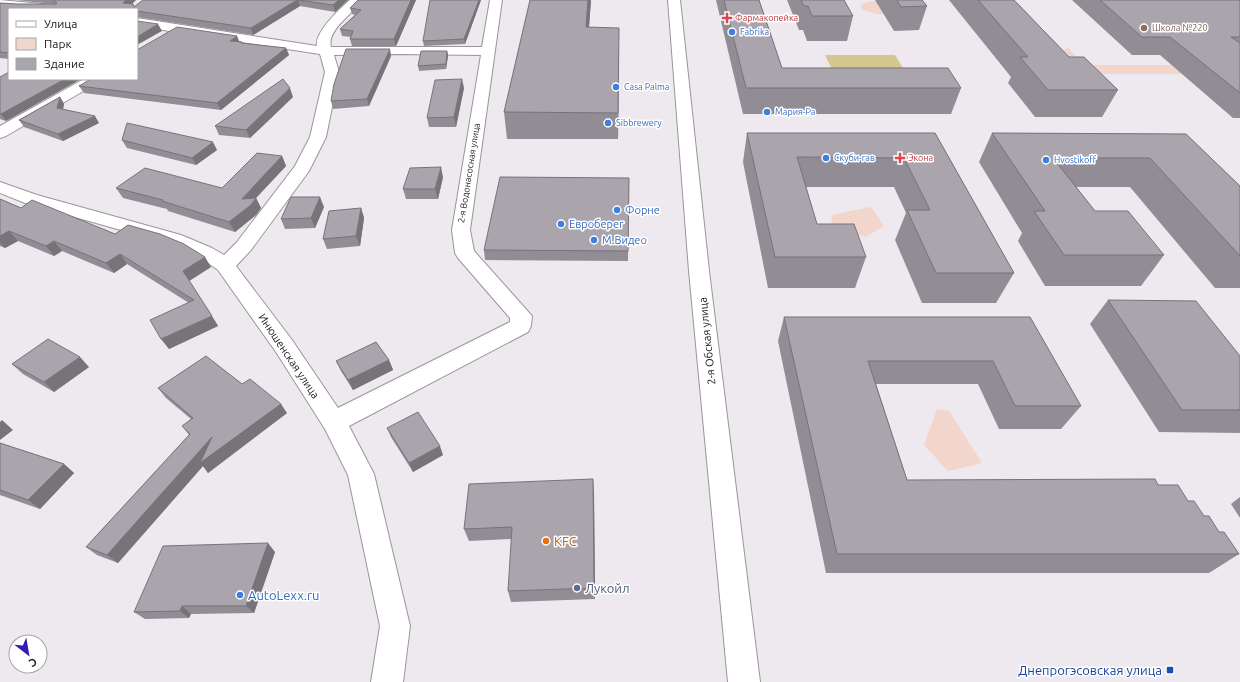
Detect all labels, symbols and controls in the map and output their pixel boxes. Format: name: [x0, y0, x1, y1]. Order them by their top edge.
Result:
legend: [8, 8, 138, 80]
marker: Фармакопейка: [722, 13, 732, 23]
place label: Фармакопейка: [735, 13, 798, 23]
text: Улица: [44, 17, 77, 30]
marker: Школа №220: [1139, 23, 1149, 33]
place label: Школа №220: [1152, 23, 1208, 33]
marker: Fabrika: [727, 27, 737, 37]
place label: Fabrika: [740, 27, 769, 37]
text: Парк: [44, 37, 72, 50]
text: Здание: [44, 57, 85, 70]
marker: Casa Palma: [611, 82, 621, 92]
place label: Casa Palma: [624, 82, 669, 92]
marker: Мария-Ра: [762, 107, 772, 117]
place label: Мария-Ра: [775, 107, 815, 117]
marker: Sibbrewery: [603, 118, 613, 128]
place label: Sibbrewery: [616, 118, 662, 128]
street label: 2-я Водонасосная улица: [456, 122, 482, 224]
marker: Скуби-гав: [821, 153, 831, 163]
place label: Скуби-гав: [834, 153, 875, 163]
marker: Экона: [895, 153, 905, 163]
place label: Экона: [908, 153, 933, 163]
marker: Hvostikoff: [1041, 155, 1051, 165]
place label: Hvostikoff: [1054, 155, 1096, 165]
place label: Форне: [625, 204, 660, 216]
marker: Форне: [612, 205, 622, 215]
place label: Евроберег: [569, 218, 624, 230]
marker: Евроберег: [556, 219, 566, 229]
place label: М.Видео: [602, 234, 647, 246]
marker: М.Видео: [589, 235, 599, 245]
street label: 2-я Обская улица: [696, 297, 718, 385]
street label: Инюшенская улица: [256, 311, 322, 401]
place label: KFC: [554, 534, 577, 548]
marker: KFC: [541, 536, 551, 546]
place label: Лукойл: [585, 581, 630, 595]
marker: Лукойл: [572, 583, 582, 593]
place label: AutoLexx.ru: [248, 588, 319, 602]
marker: AutoLexx.ru: [235, 590, 245, 600]
north arrow: [8, 634, 48, 674]
text: С: [27, 656, 39, 670]
place label: Днепрогэсовская улица: [1018, 663, 1162, 677]
marker: Днепрогэсовская улица: [1165, 665, 1175, 675]

